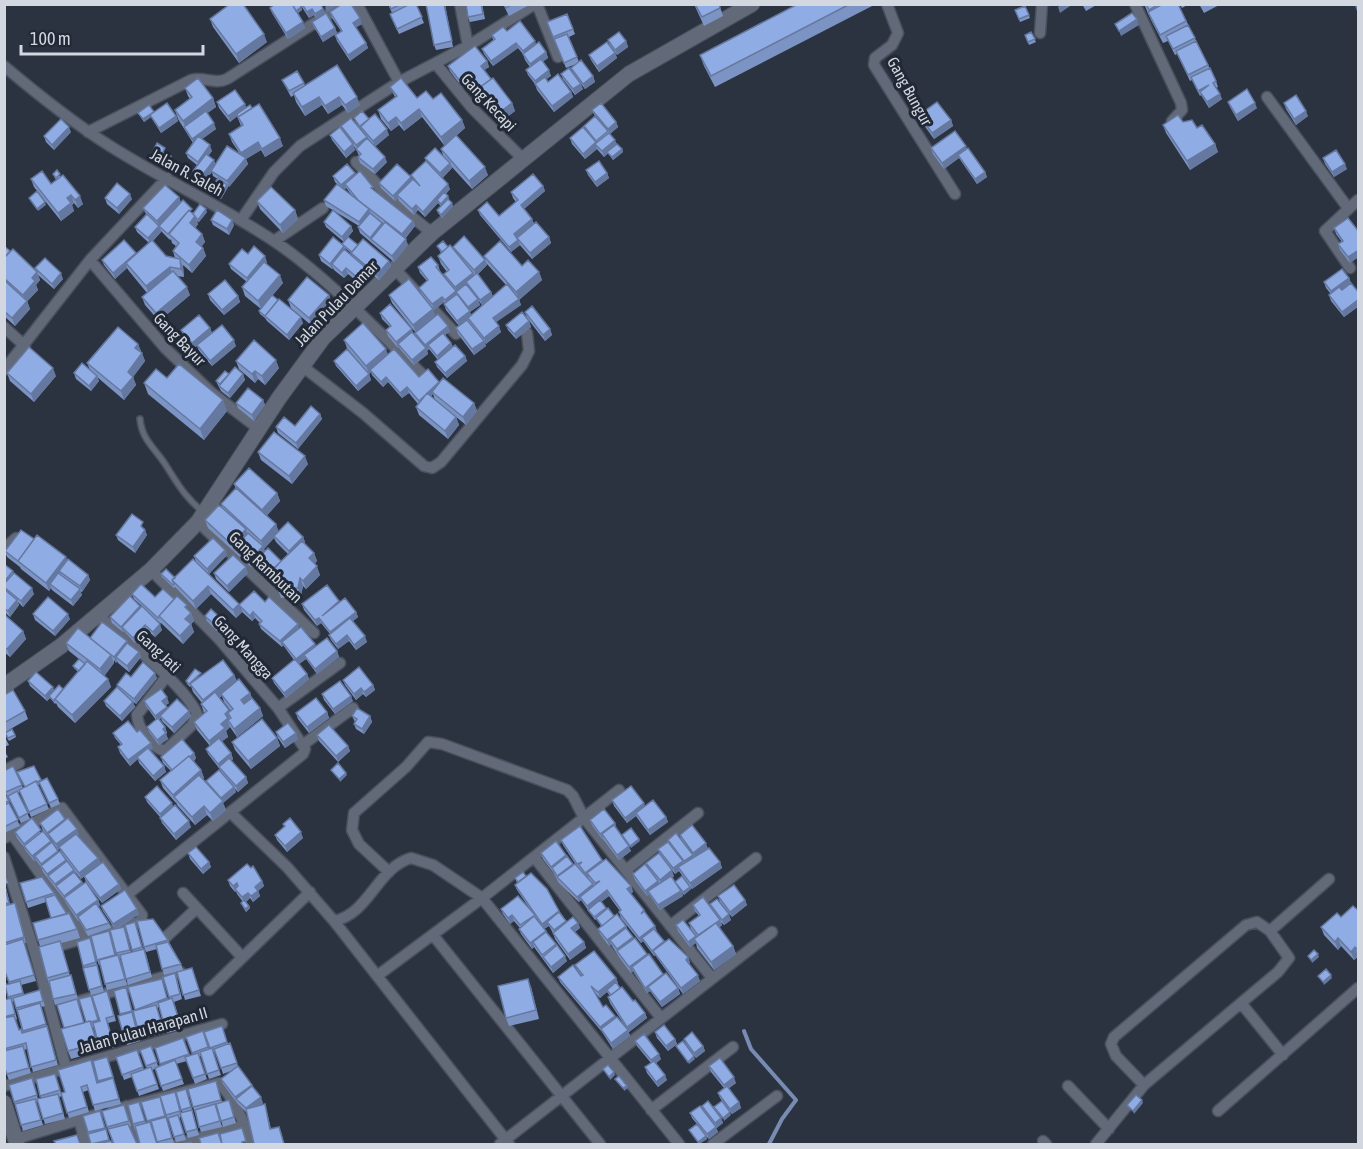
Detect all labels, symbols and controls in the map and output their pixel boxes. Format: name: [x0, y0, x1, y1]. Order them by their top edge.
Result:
scale bar: [21, 18, 202, 56]
text: 100 m: [30, 28, 71, 49]
street label: Gang Bungur: [883, 54, 936, 129]
street label: Gang Kecapi: [457, 69, 520, 135]
street label: Jalan R. Saleh: [147, 145, 227, 199]
street label: Jalan Pulau Damar: [291, 256, 381, 349]
street label: Gang Bayur: [150, 309, 210, 370]
street label: Gang Rambutan: [225, 528, 306, 607]
street label: Gang Mangga: [210, 612, 277, 683]
street label: Gang Jati: [133, 626, 185, 677]
street label: Jalan Pulau Harapan II: [77, 1003, 210, 1058]

